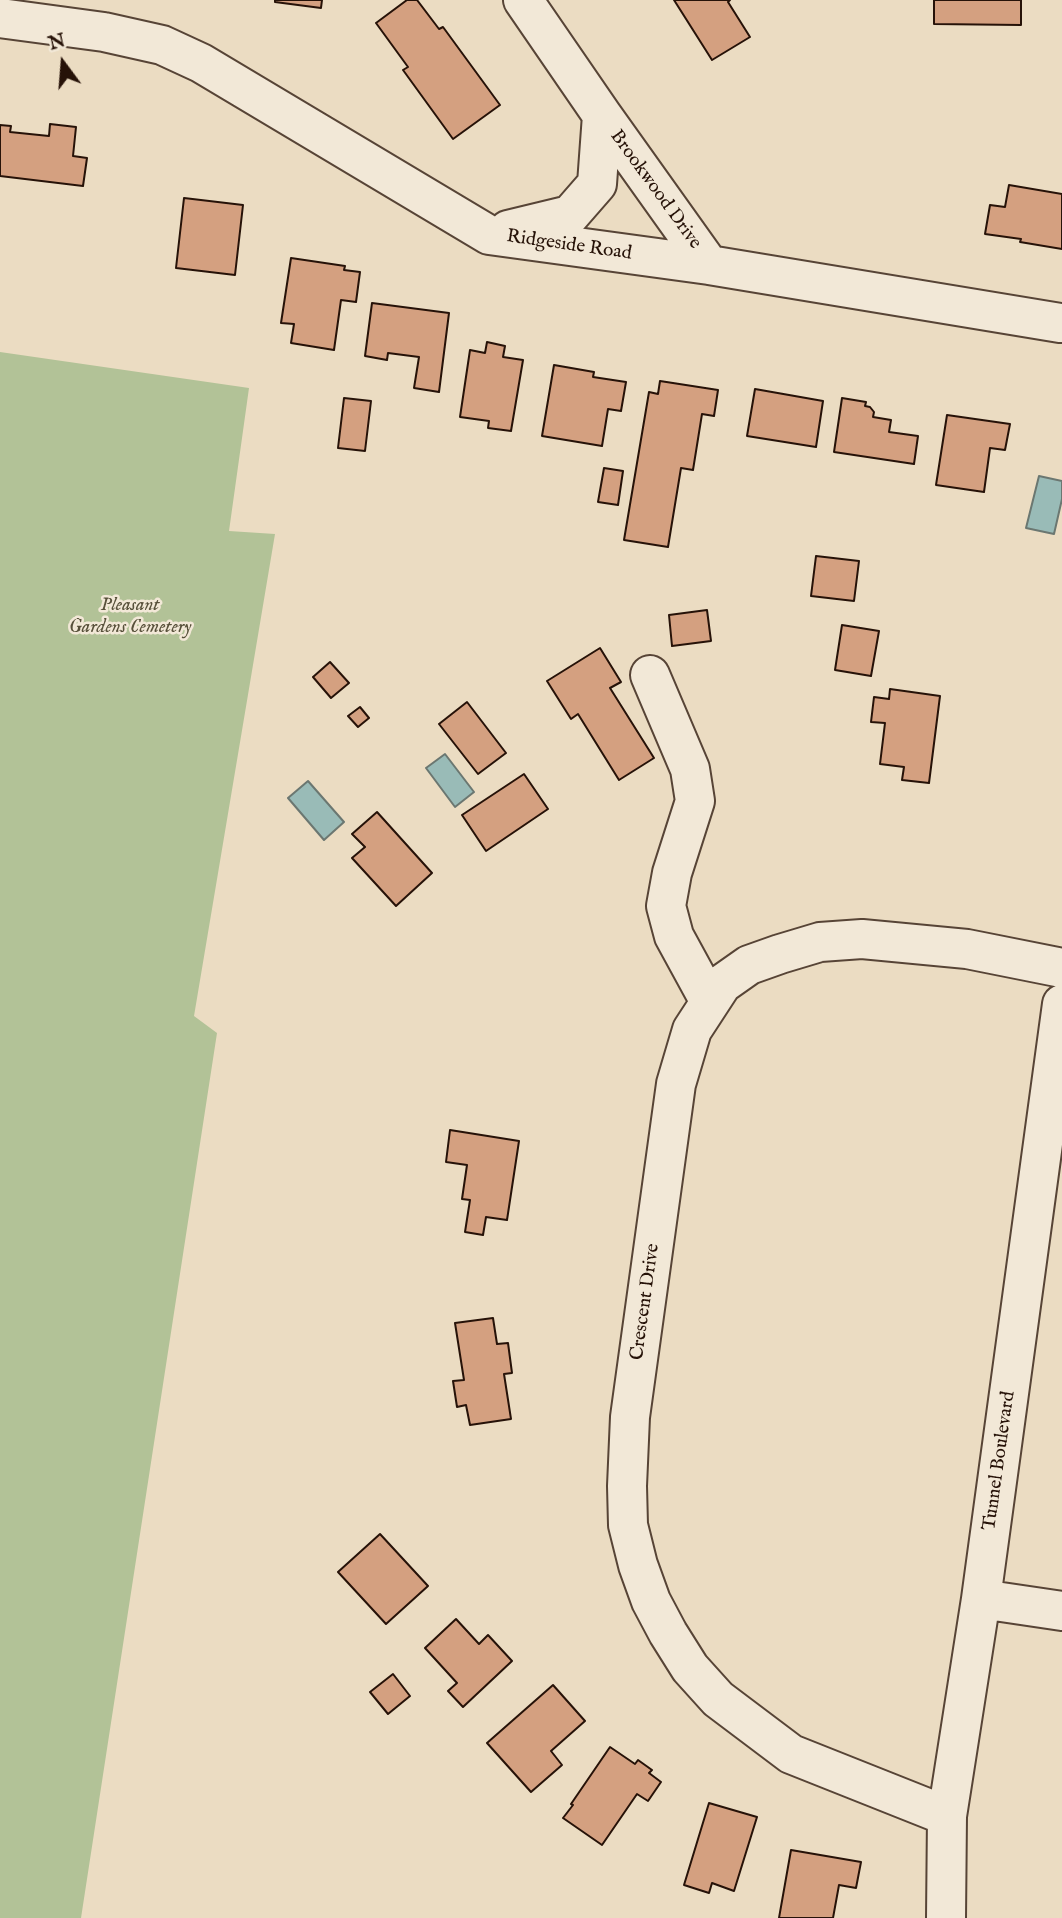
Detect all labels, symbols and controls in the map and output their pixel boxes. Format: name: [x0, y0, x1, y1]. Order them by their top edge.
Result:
north arrow: [28, 28, 98, 98]
text: N: [46, 29, 68, 57]
street label: Brookwood Drive: [604, 126, 706, 254]
street label: Ridgeside Road: [505, 226, 633, 266]
park label: Pleasant Gardens Cemetery: [69, 595, 191, 639]
street label: Crescent Drive: [627, 1242, 665, 1362]
street label: Tunnel Boulevard: [979, 1390, 1021, 1532]

